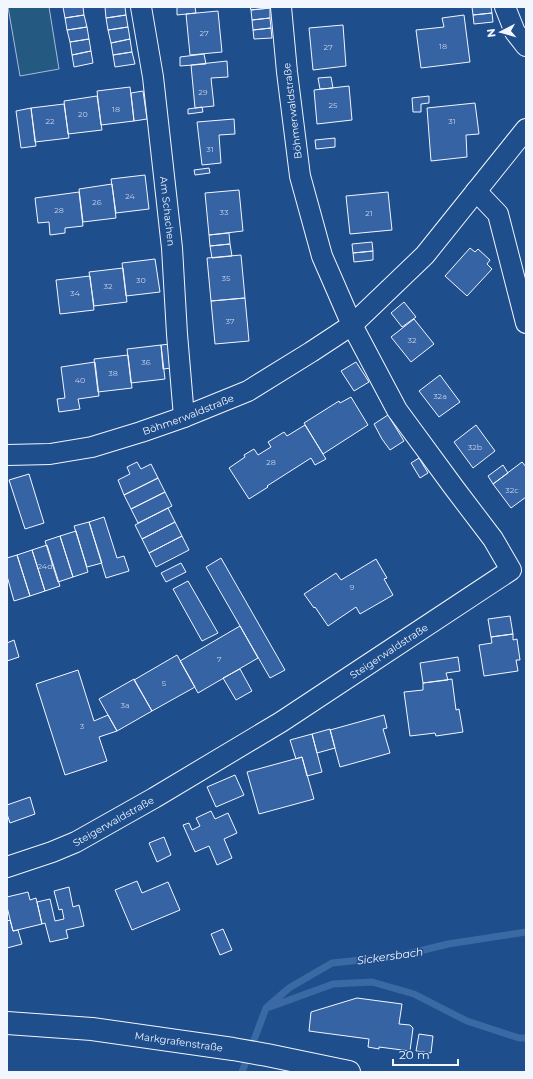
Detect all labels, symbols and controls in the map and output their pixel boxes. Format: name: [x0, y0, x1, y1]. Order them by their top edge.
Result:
north arrow: [481, 12, 521, 52]
house number: 27: [199, 28, 209, 38]
text: N: [484, 28, 498, 38]
house number: 18: [439, 41, 447, 51]
house number: 27: [323, 42, 333, 52]
street label: Böhmerwaldstraße: [280, 62, 305, 160]
house number: 29: [198, 87, 208, 97]
house number: 25: [328, 100, 338, 110]
house number: 18: [112, 104, 120, 114]
house number: 20: [78, 109, 88, 119]
house number: 22: [45, 116, 55, 126]
house number: 31: [448, 116, 456, 126]
house number: 31: [206, 144, 214, 154]
street label: Am Schachen: [157, 176, 178, 247]
house number: 24: [125, 191, 136, 201]
house number: 26: [92, 197, 102, 207]
house number: 28: [54, 205, 64, 215]
house number: 33: [220, 207, 229, 217]
house number: 21: [365, 208, 373, 218]
house number: 35: [222, 273, 231, 283]
house number: 30: [136, 275, 146, 285]
house number: 32: [103, 281, 113, 291]
house number: 34: [70, 288, 81, 298]
house number: 37: [225, 316, 235, 326]
house number: 32: [407, 335, 417, 345]
house number: 36: [141, 357, 151, 367]
house number: 38: [108, 368, 118, 378]
house number: 40: [75, 375, 85, 385]
house number: 32a: [433, 391, 447, 401]
street label: Böhmerwaldstraße: [141, 392, 236, 438]
house number: 32b: [468, 442, 483, 452]
house number: 28: [266, 457, 276, 467]
house number: 32c: [505, 485, 519, 495]
house number: 24d: [37, 561, 53, 571]
house number: 9: [350, 582, 355, 592]
street label: Steigerwaldstraße: [347, 621, 430, 682]
house number: 7: [217, 654, 222, 664]
house number: 5: [162, 678, 167, 688]
house number: 3a: [120, 700, 130, 710]
house number: 3: [80, 721, 85, 731]
street label: Steigerwaldstraße: [70, 793, 156, 850]
water label: Sickersbach: [356, 944, 424, 968]
street label: Markgrafenstraße: [134, 1029, 224, 1055]
scale bar: [393, 1041, 458, 1067]
text: 20 m: [399, 1047, 430, 1062]

